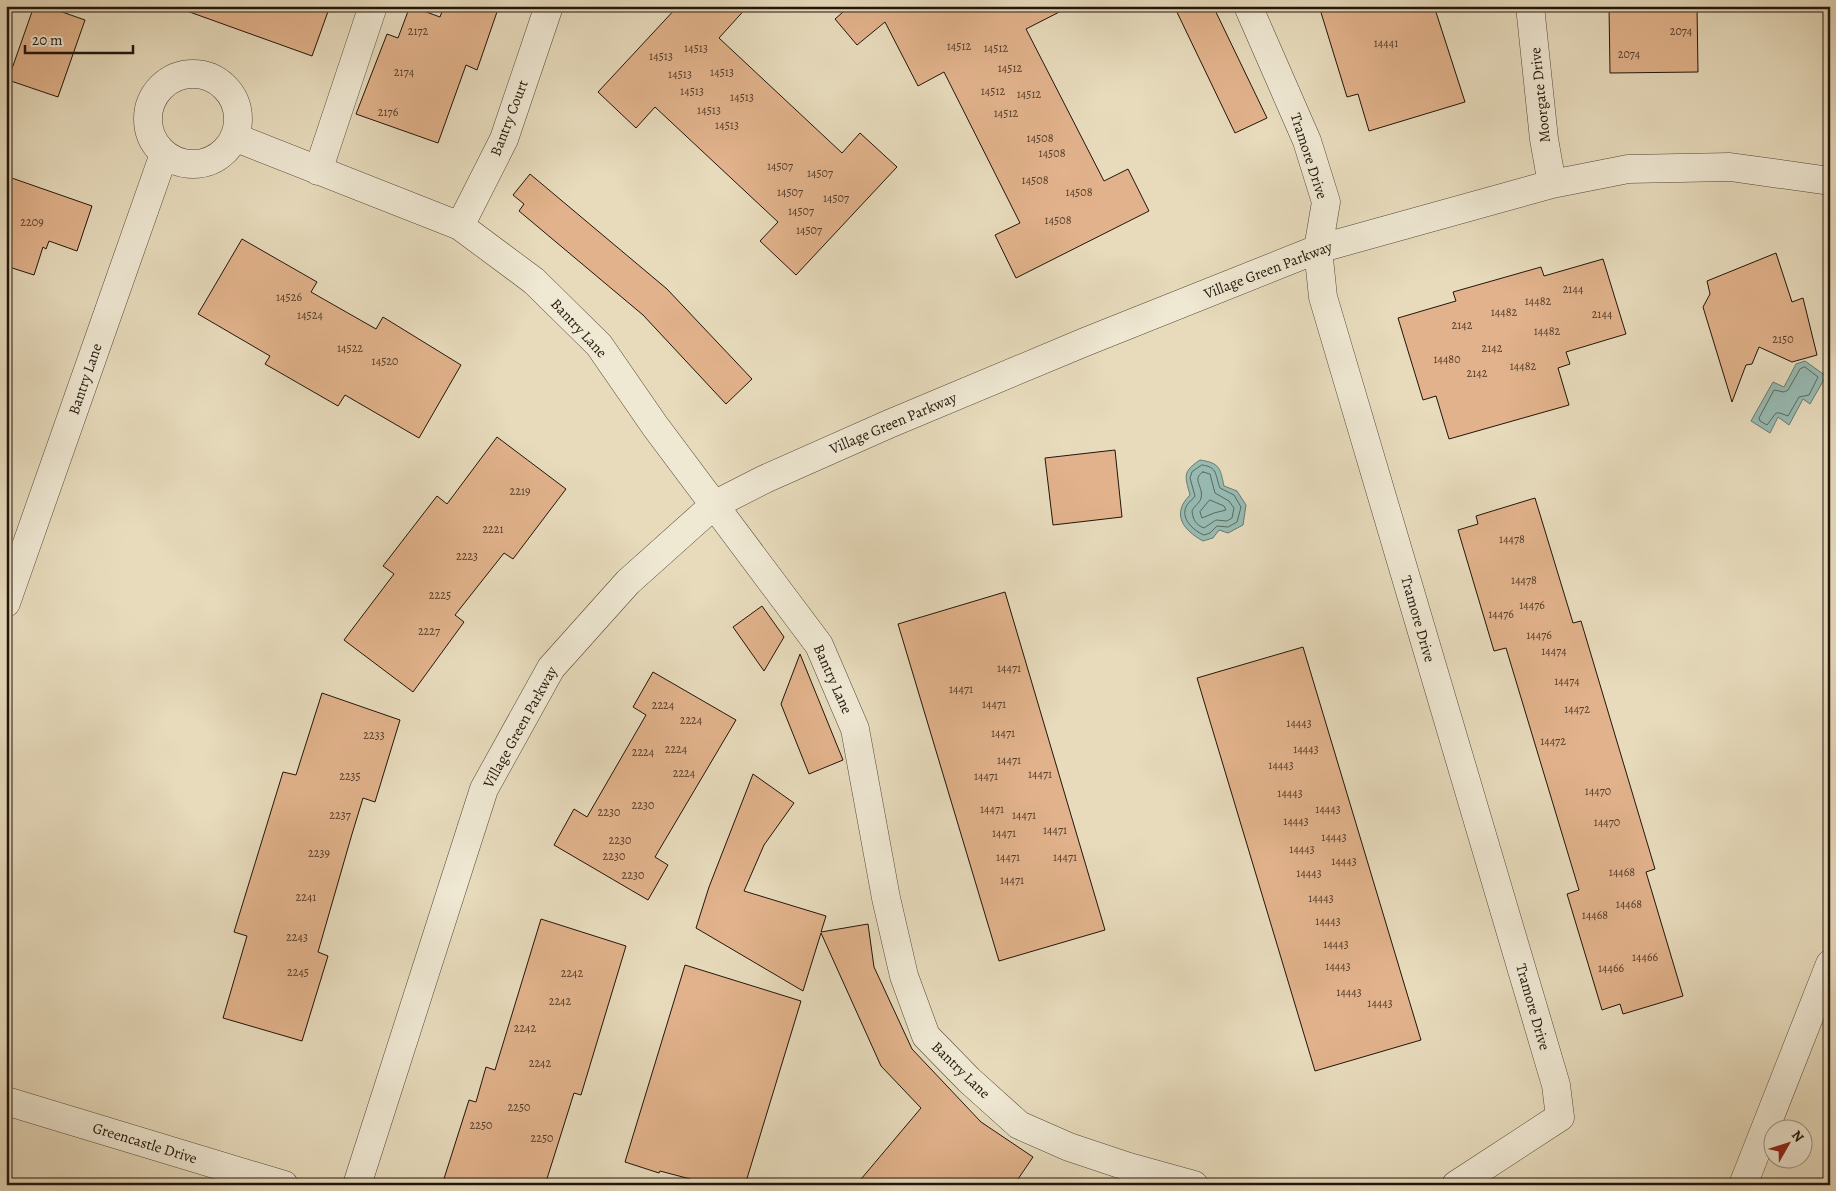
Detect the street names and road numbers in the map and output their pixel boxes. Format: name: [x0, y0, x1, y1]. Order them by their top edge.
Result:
street label: Moorgate Drive: [1525, 46, 1555, 144]
street label: Bantry Court: [485, 77, 533, 159]
street label: Tramore Drive: [1286, 110, 1332, 202]
street label: Village Green Parkway: [1200, 236, 1335, 304]
street label: Bantry Lane: [546, 294, 612, 362]
street label: Bantry Lane: [63, 340, 107, 417]
street label: Village Green Parkway: [826, 387, 960, 459]
street label: Tramore Drive: [1396, 573, 1440, 665]
street label: Bantry Lane: [809, 641, 857, 717]
street label: Village Green Parkway: [478, 662, 562, 792]
street label: Tramore Drive: [1511, 961, 1555, 1053]
street label: Bantry Lane: [927, 1037, 995, 1103]
street label: Greencastle Drive: [90, 1118, 200, 1168]

